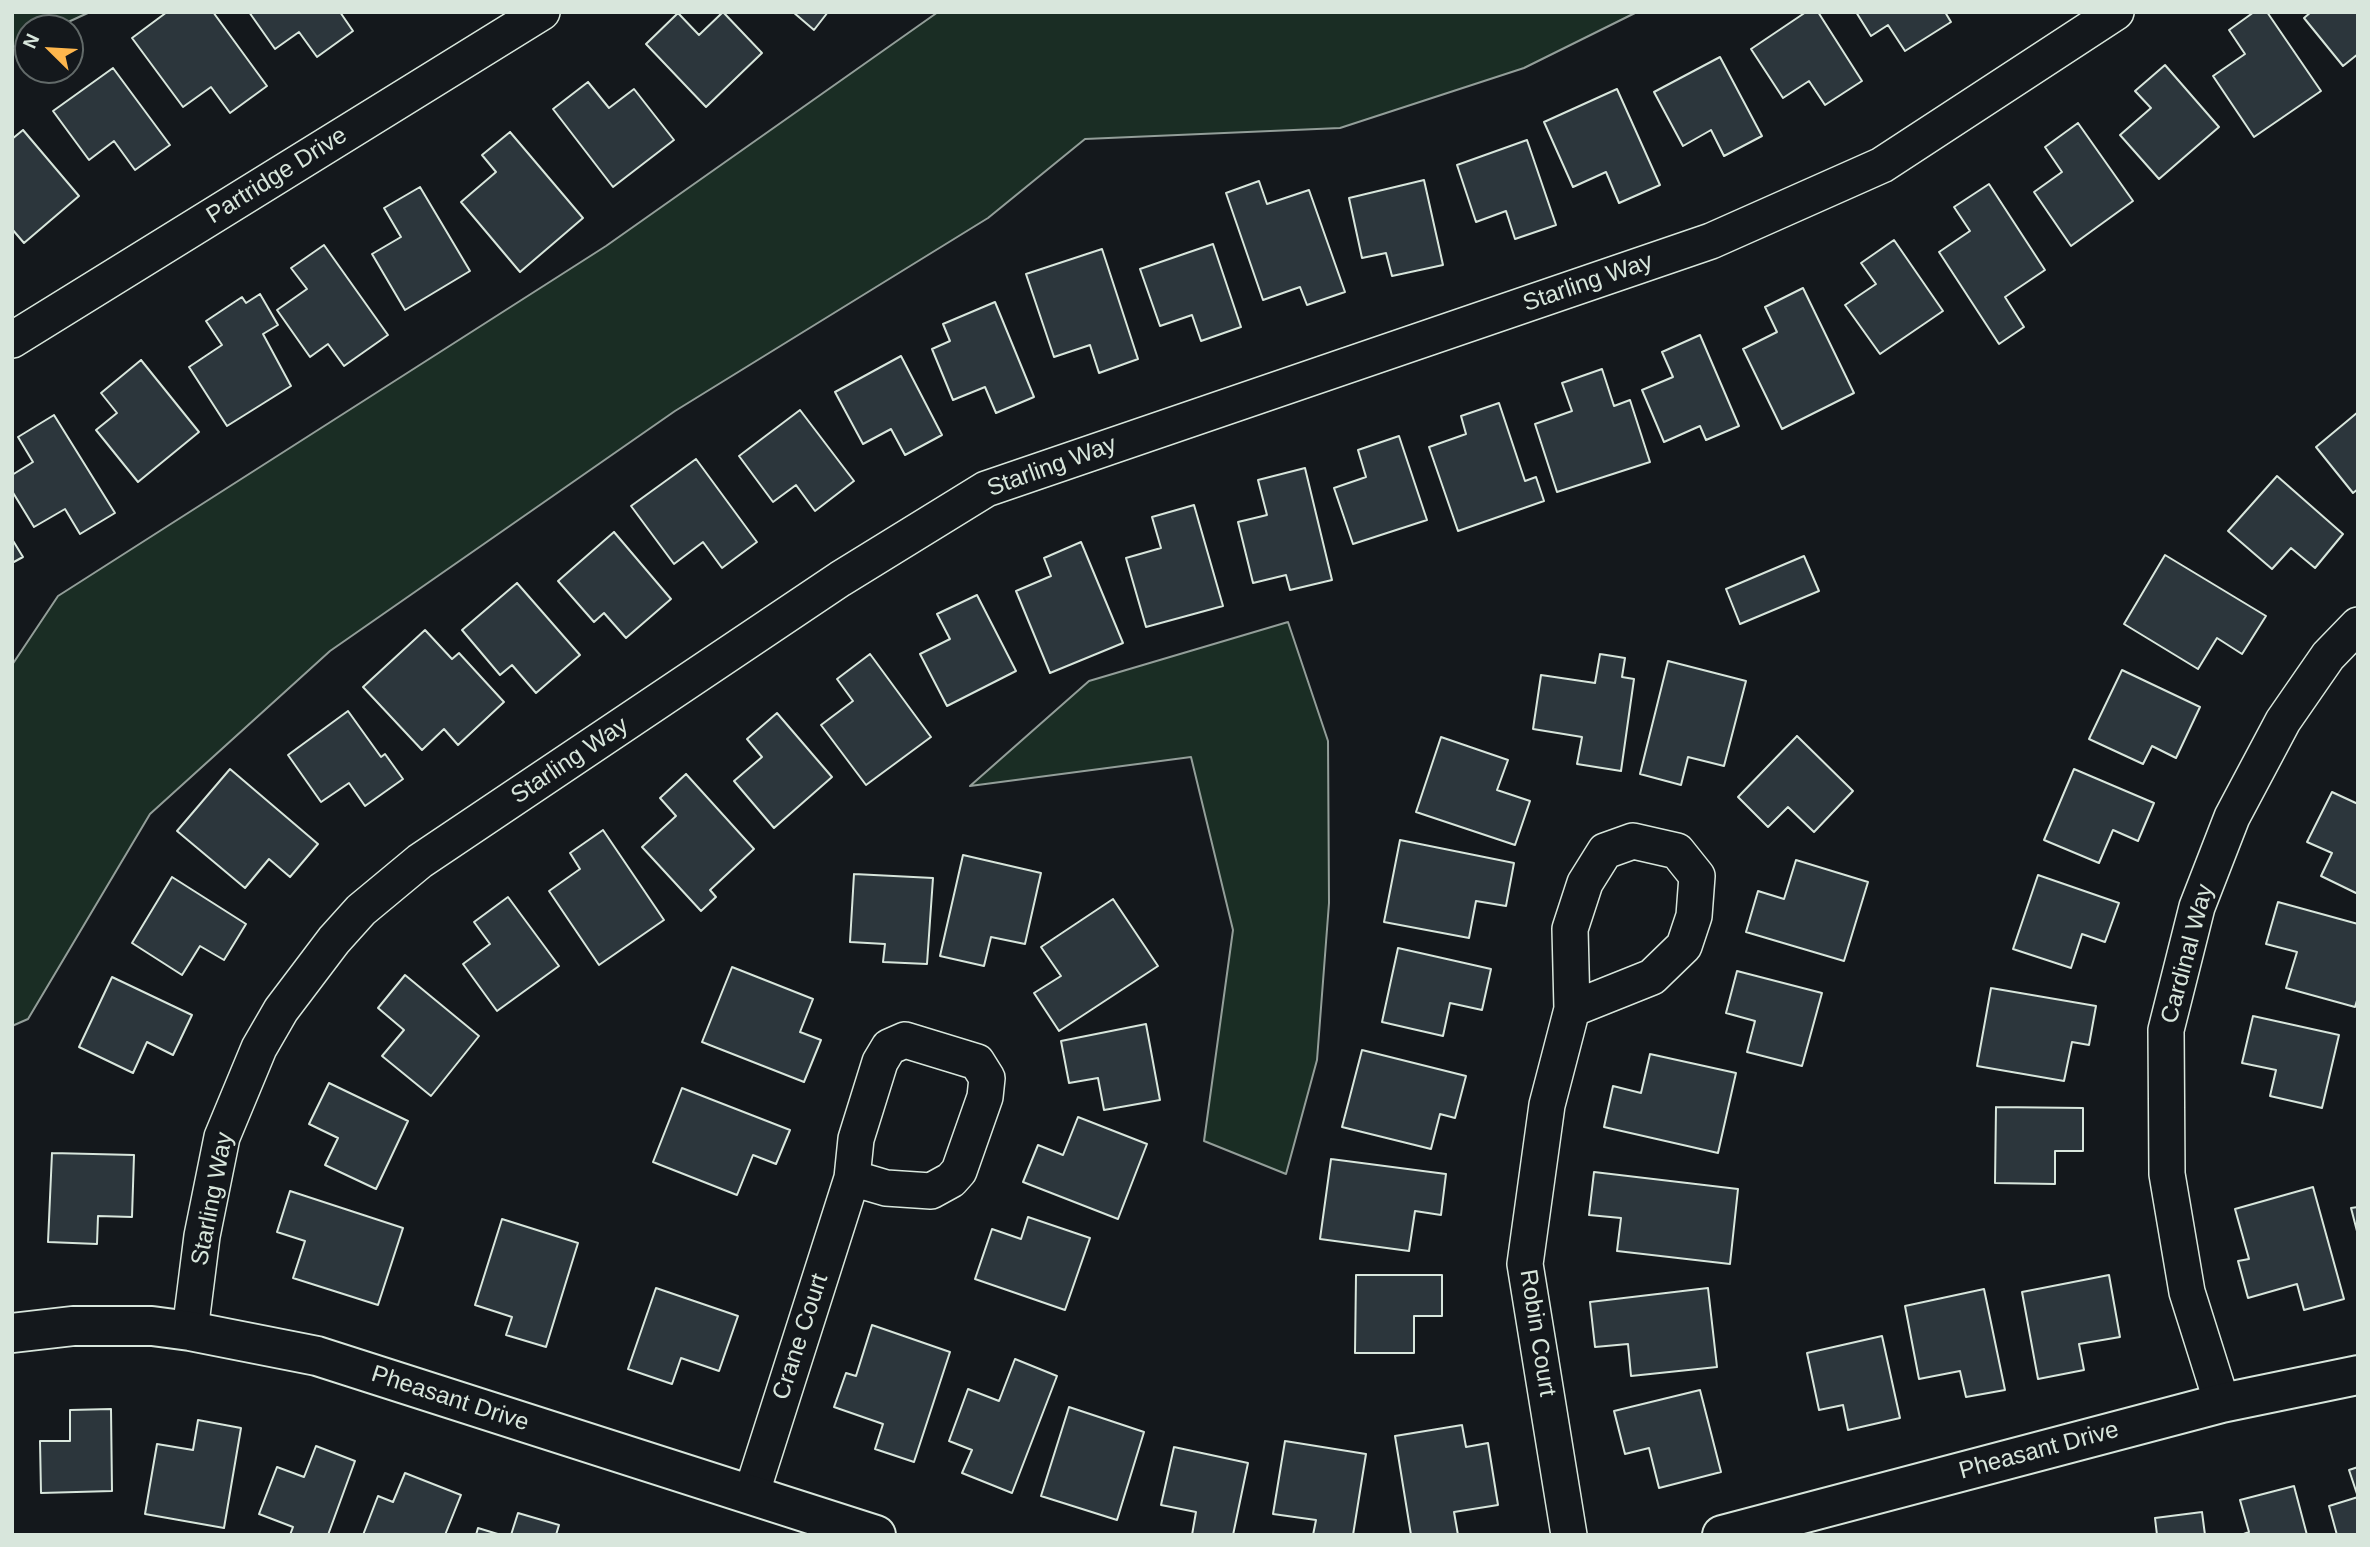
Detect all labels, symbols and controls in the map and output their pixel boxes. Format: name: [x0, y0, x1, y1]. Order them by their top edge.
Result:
north arrow: [14, 14, 84, 84]
text: N: [19, 31, 44, 52]
street label: Partridge Drive: [202, 121, 352, 231]
street label: Starling Way: [1519, 247, 1657, 319]
street label: Starling Way: [984, 430, 1120, 504]
street label: Starling Way: [506, 711, 634, 811]
street label: Cardinal Way: [2156, 881, 2220, 1027]
street label: Starling Way: [186, 1130, 240, 1268]
street label: Robin Court: [1513, 1268, 1561, 1398]
street label: Crane Court: [767, 1270, 835, 1404]
street label: Pheasant Drive: [368, 1360, 532, 1438]
street label: Pheasant Drive: [1956, 1416, 2122, 1486]

